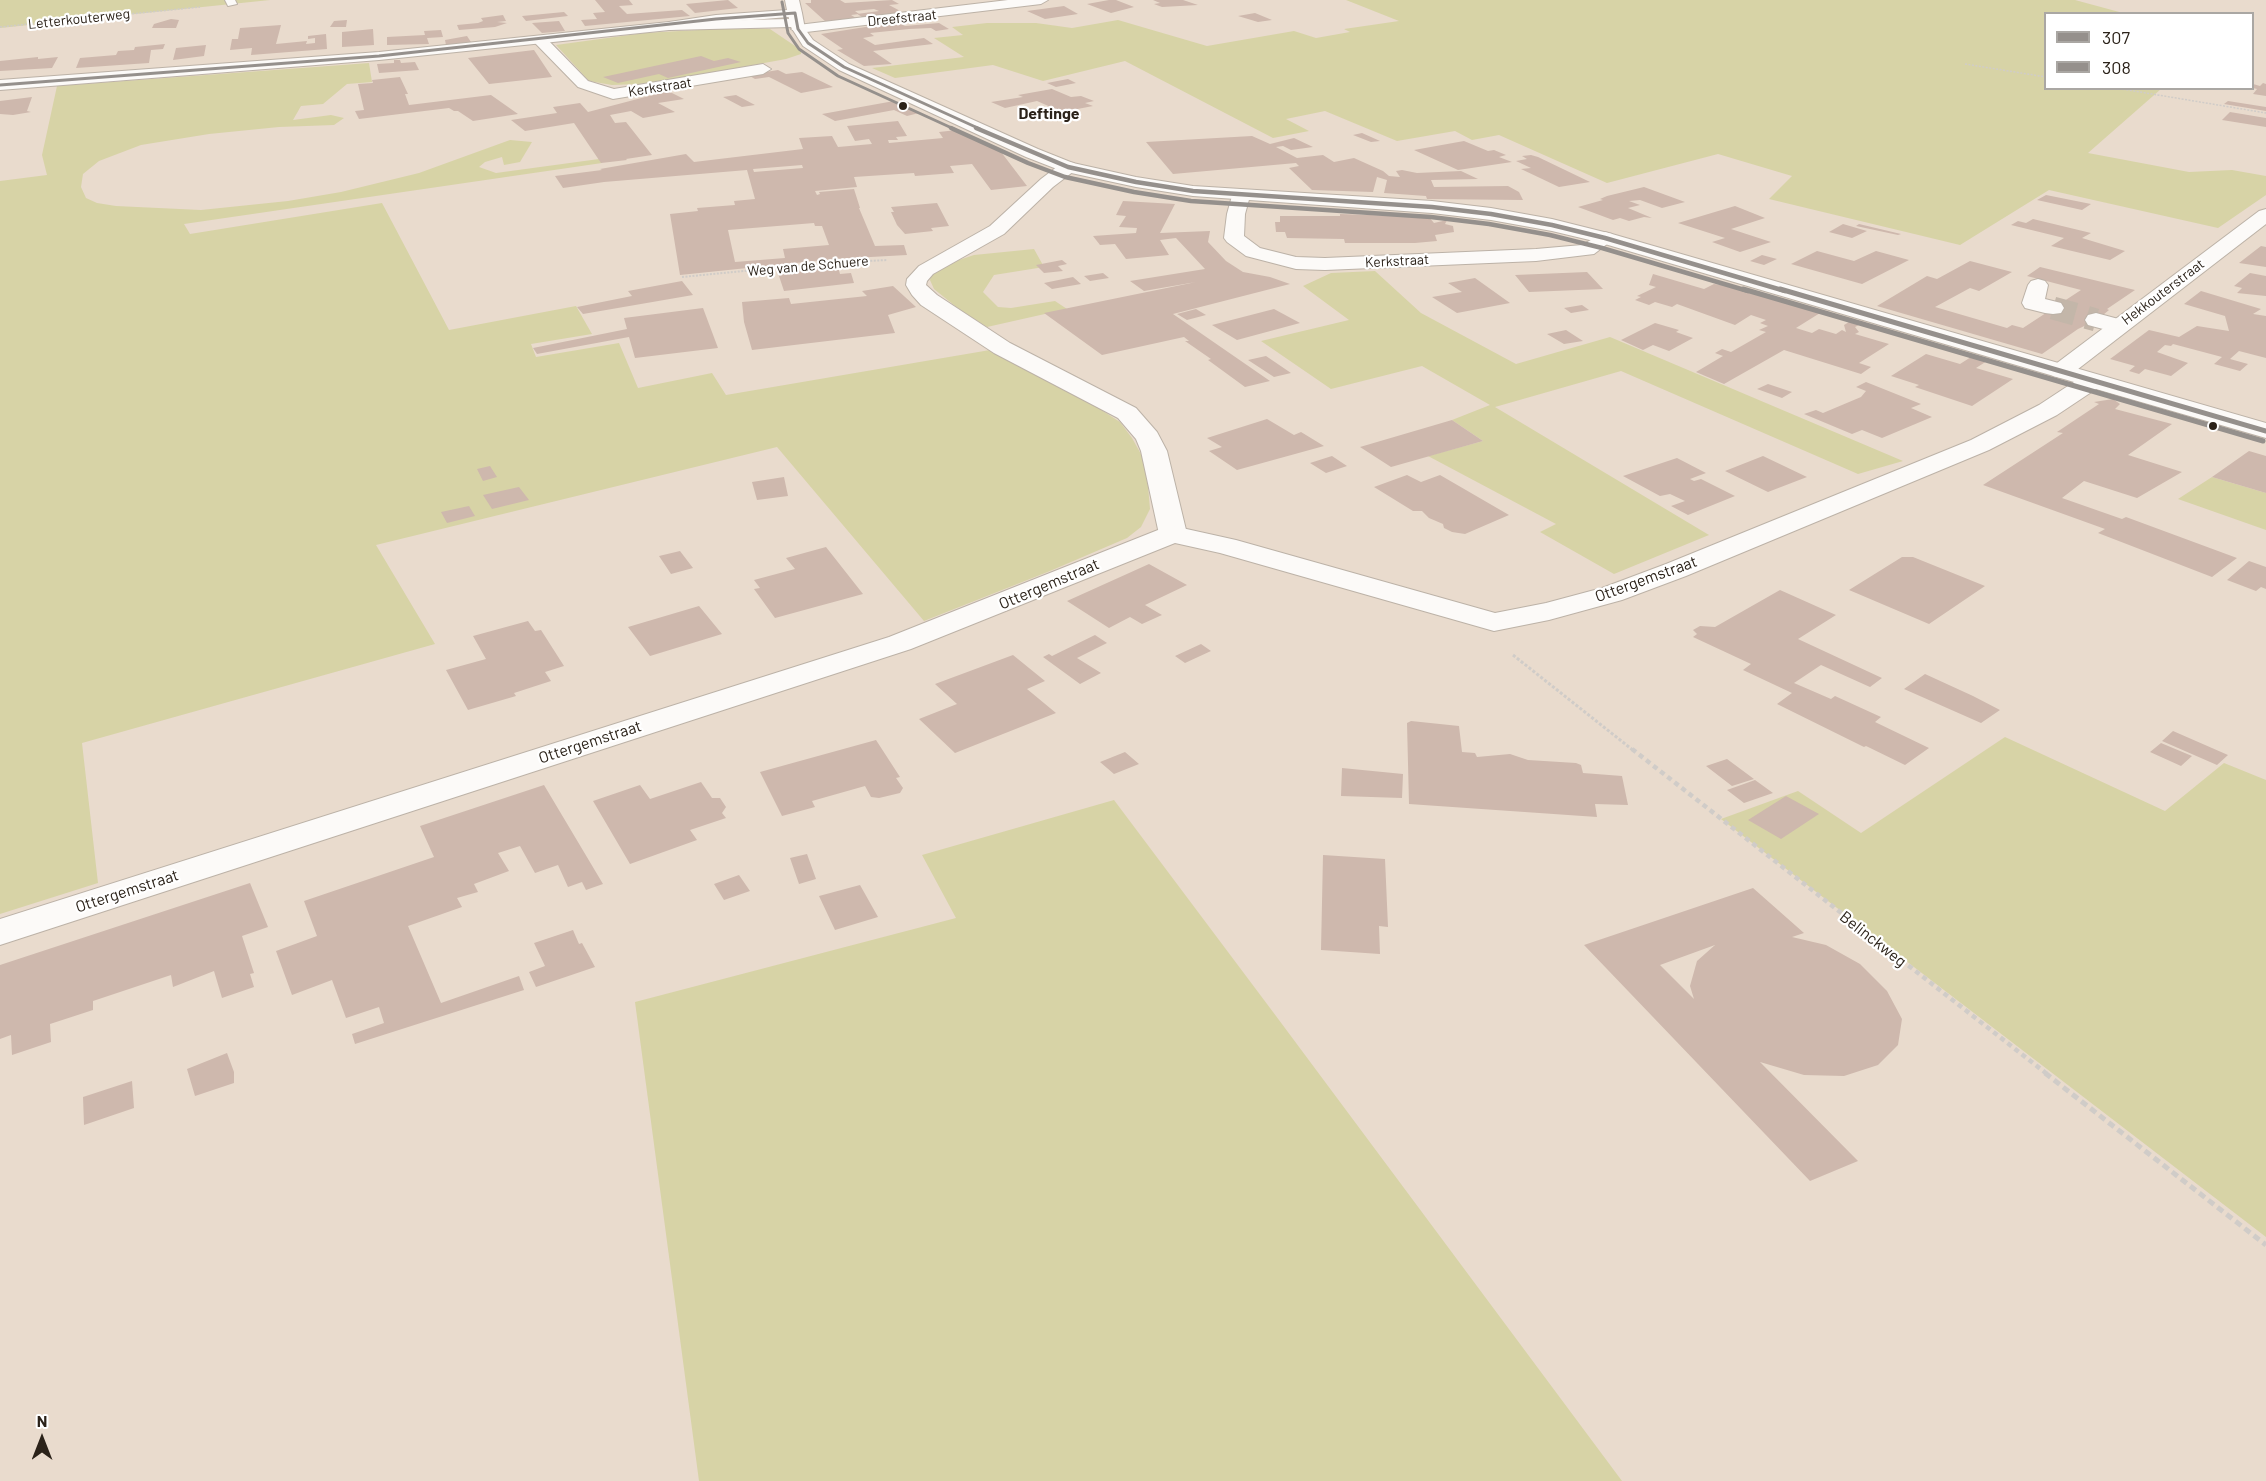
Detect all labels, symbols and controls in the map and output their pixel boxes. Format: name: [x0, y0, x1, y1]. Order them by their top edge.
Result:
street label: Letterkouterweg: [27, 5, 131, 33]
street label: Dreefstraat: [867, 6, 937, 30]
legend: [2044, 12, 2254, 90]
text: 307: [2102, 26, 2130, 48]
text: 308: [2102, 56, 2131, 78]
street label: Kerkstraat: [627, 74, 693, 100]
unlabelled marker: [897, 100, 909, 112]
district label: Deftinge: [1018, 104, 1080, 124]
street label: Kerkstraat: [1365, 251, 1429, 271]
street label: Weg van de Schuere: [747, 252, 869, 280]
street label: Hekkouterstraat: [2118, 255, 2208, 329]
unlabelled marker: [2207, 420, 2219, 432]
street label: Ottergemstraat: [1592, 552, 1700, 606]
street label: Ottergemstraat: [996, 554, 1102, 614]
street label: Ottergemstraat: [536, 716, 644, 768]
street label: Ottergemstraat: [73, 865, 181, 917]
street label: Belinckweg: [1836, 907, 1910, 971]
north arrow: [12, 1409, 72, 1469]
text: N: [37, 1411, 47, 1430]

